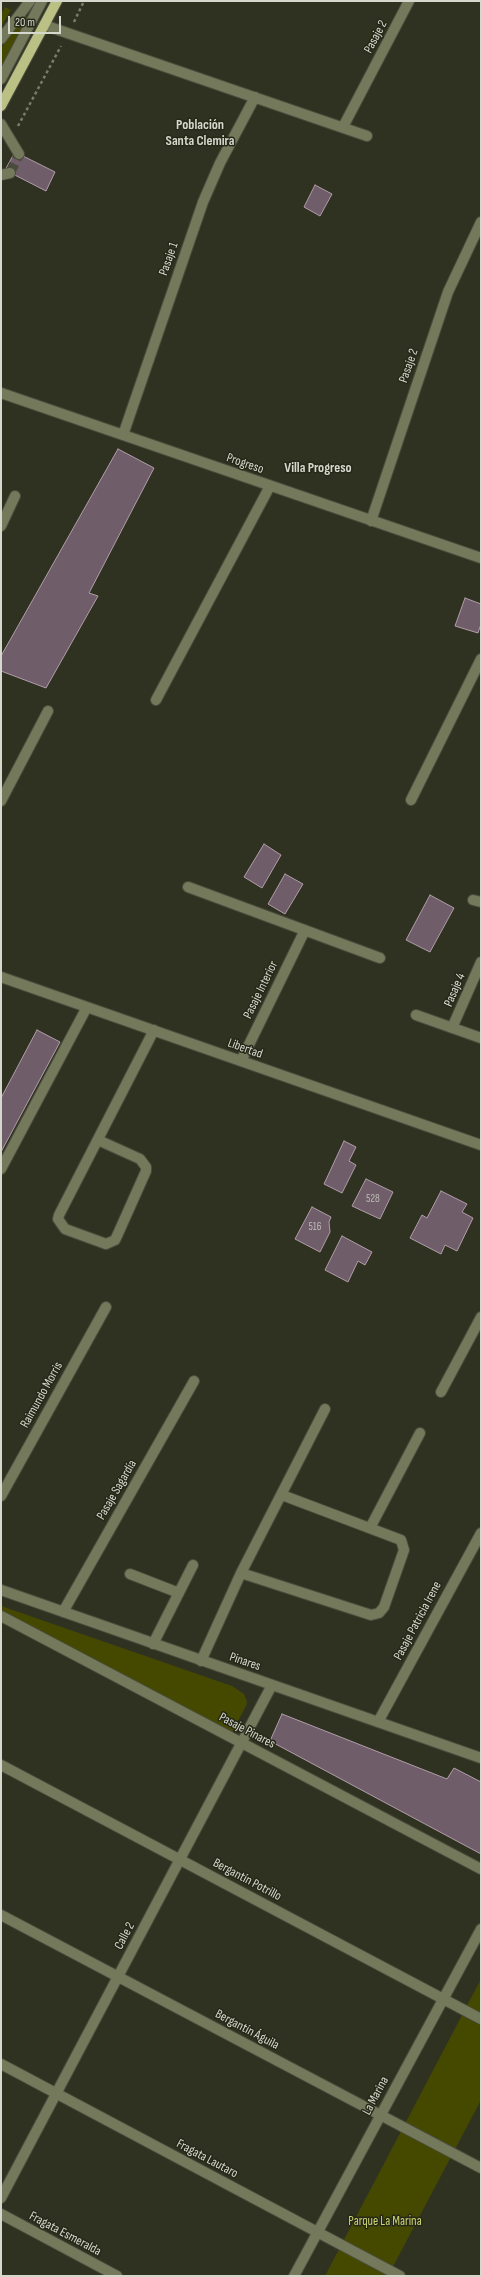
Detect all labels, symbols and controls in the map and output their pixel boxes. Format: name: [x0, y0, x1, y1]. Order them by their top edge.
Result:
scale bar: [10, 8, 63, 34]
text: 20 m: [15, 15, 35, 30]
street label: Pasaje 2: [361, 18, 391, 56]
district label: Población Santa Clemira: [166, 117, 234, 150]
street label: Pasaje 1: [156, 240, 182, 278]
street label: Pasaje 2: [396, 347, 422, 385]
street label: Progreso: [224, 450, 266, 478]
district label: Villa Progreso: [284, 460, 352, 476]
street label: Pasaje Interior: [240, 959, 282, 1021]
street label: Pasaje 4: [441, 971, 469, 1009]
street label: Libertad: [225, 1036, 265, 1062]
house number: 528: [366, 1192, 380, 1206]
house number: 516: [308, 1220, 322, 1234]
street label: Raimundo Morris: [17, 1359, 67, 1431]
street label: Pasaje Sagardía: [94, 1457, 140, 1523]
street label: Pasaje Patricia Irene: [391, 1579, 445, 1663]
street label: Pinares: [227, 1649, 263, 1675]
street label: Pasaje Pinares: [216, 1710, 278, 1752]
street label: Bergantín Potrillo: [210, 1855, 284, 1905]
street label: Calle 2: [111, 1920, 139, 1952]
street label: Bergantín Águila: [212, 2007, 282, 2053]
street label: La Marina: [359, 2074, 393, 2118]
street label: Fragata Lautaro: [174, 2136, 240, 2182]
street label: Fragata Esmeralda: [26, 2208, 104, 2260]
park label: Parque La Marina: [348, 2214, 422, 2230]

